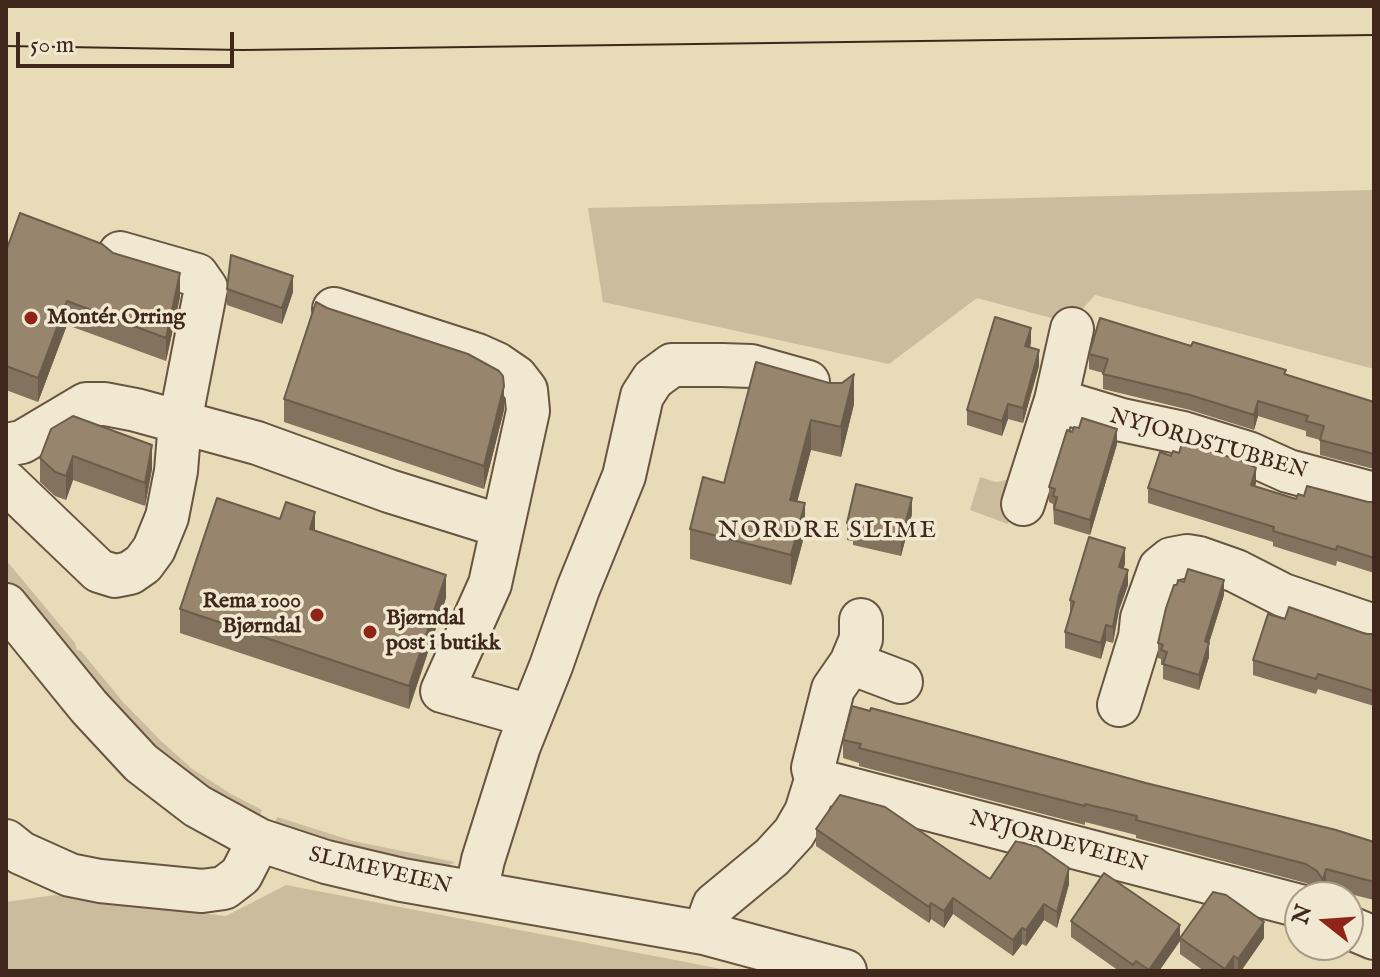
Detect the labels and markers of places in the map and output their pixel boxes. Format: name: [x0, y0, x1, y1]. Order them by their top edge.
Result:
place label: Montér Orring: [47, 305, 185, 331]
marker: Montér Orring: [22, 309, 40, 327]
place label: Rema 1000 Bjørndal: [202, 589, 301, 640]
marker: Rema 1000 Bjørndal: [308, 606, 326, 624]
place label: Bjørndal post i butikk: [386, 606, 501, 658]
marker: Bjørndal post i butikk: [361, 623, 379, 641]

